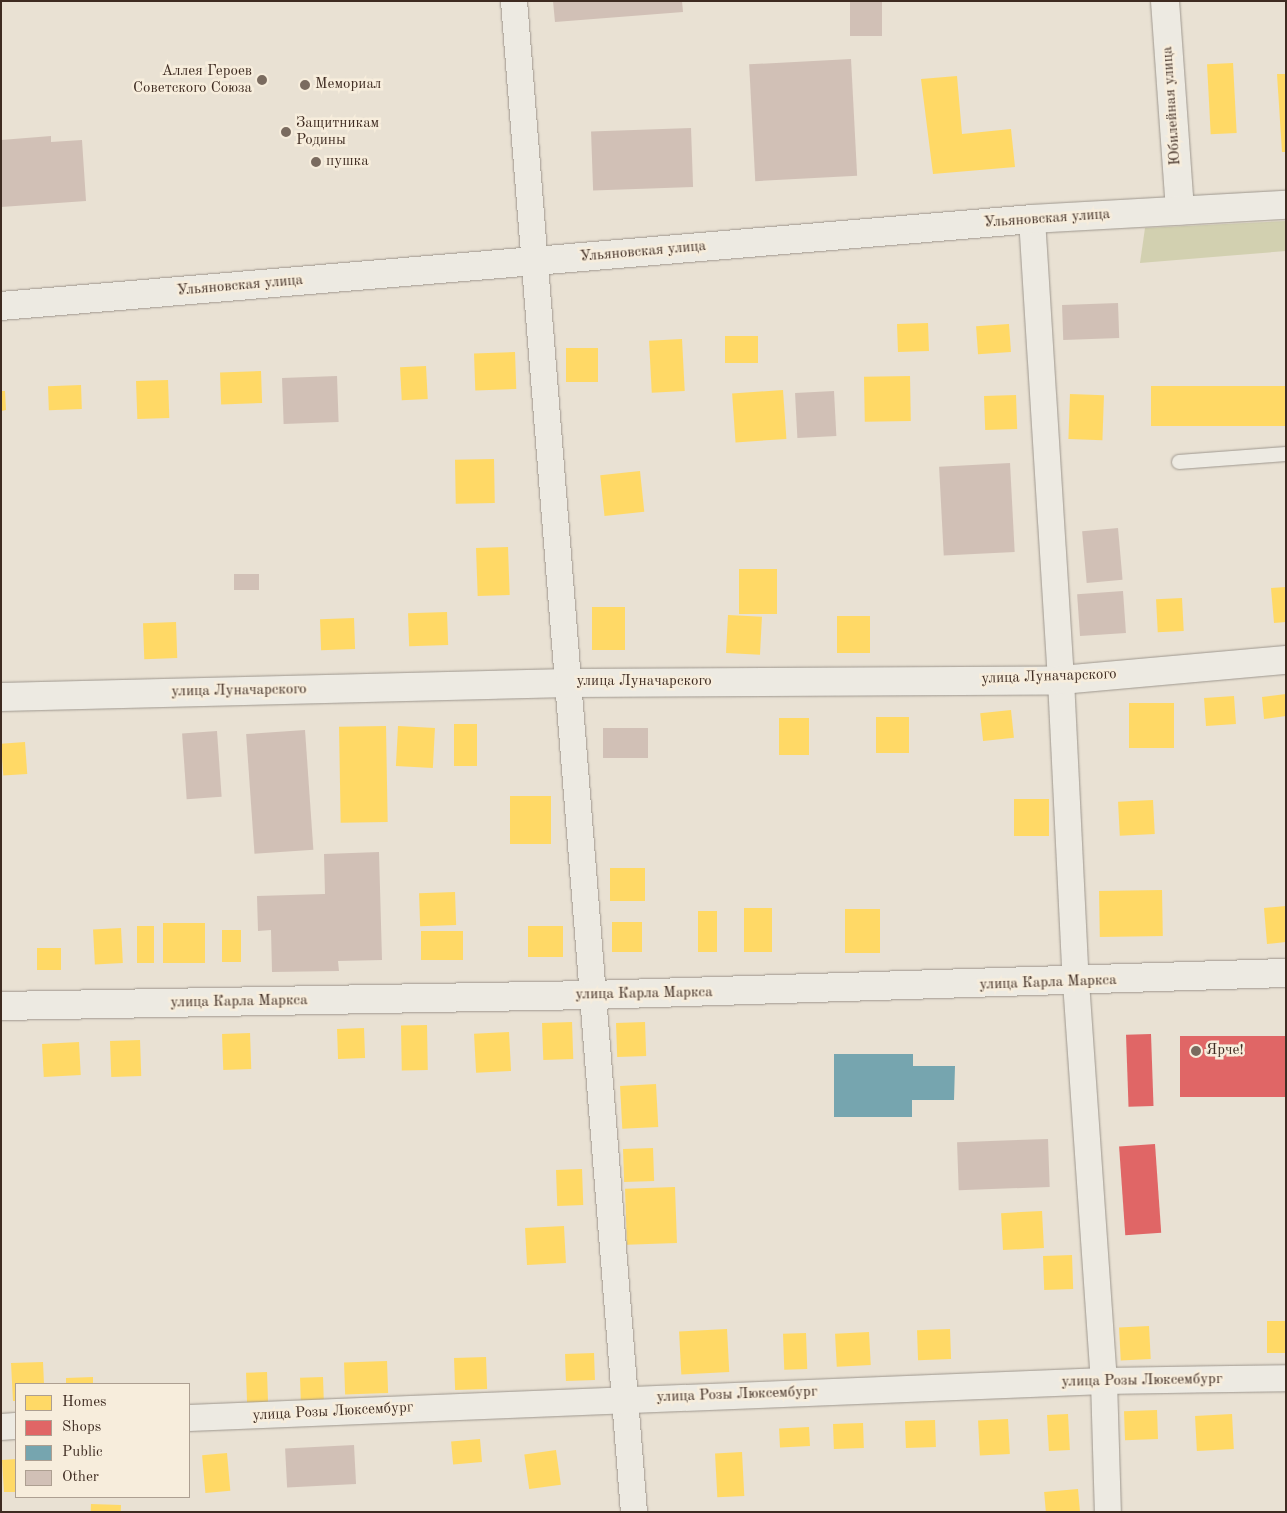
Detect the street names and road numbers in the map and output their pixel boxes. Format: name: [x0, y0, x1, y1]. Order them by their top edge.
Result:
street label: Юбилейная улица: [1159, 46, 1185, 166]
street label: Ульяновская улица: [983, 206, 1111, 232]
street label: Ульяновская улица: [579, 238, 707, 266]
street label: Ульяновская улица: [176, 272, 304, 300]
street label: улица Луначарского: [981, 666, 1117, 688]
street label: улица Луначарского: [576, 673, 712, 691]
street label: улица Луначарского: [171, 681, 307, 701]
street label: улица Карла Маркса: [979, 972, 1117, 994]
street label: улица Карла Маркса: [575, 984, 713, 1004]
street label: улица Карла Маркса: [170, 992, 308, 1012]
street label: улица Розы Люксембург: [1061, 1371, 1223, 1391]
street label: улица Розы Люксембург: [656, 1383, 818, 1407]
street label: улица Розы Люксембург: [252, 1399, 414, 1425]

